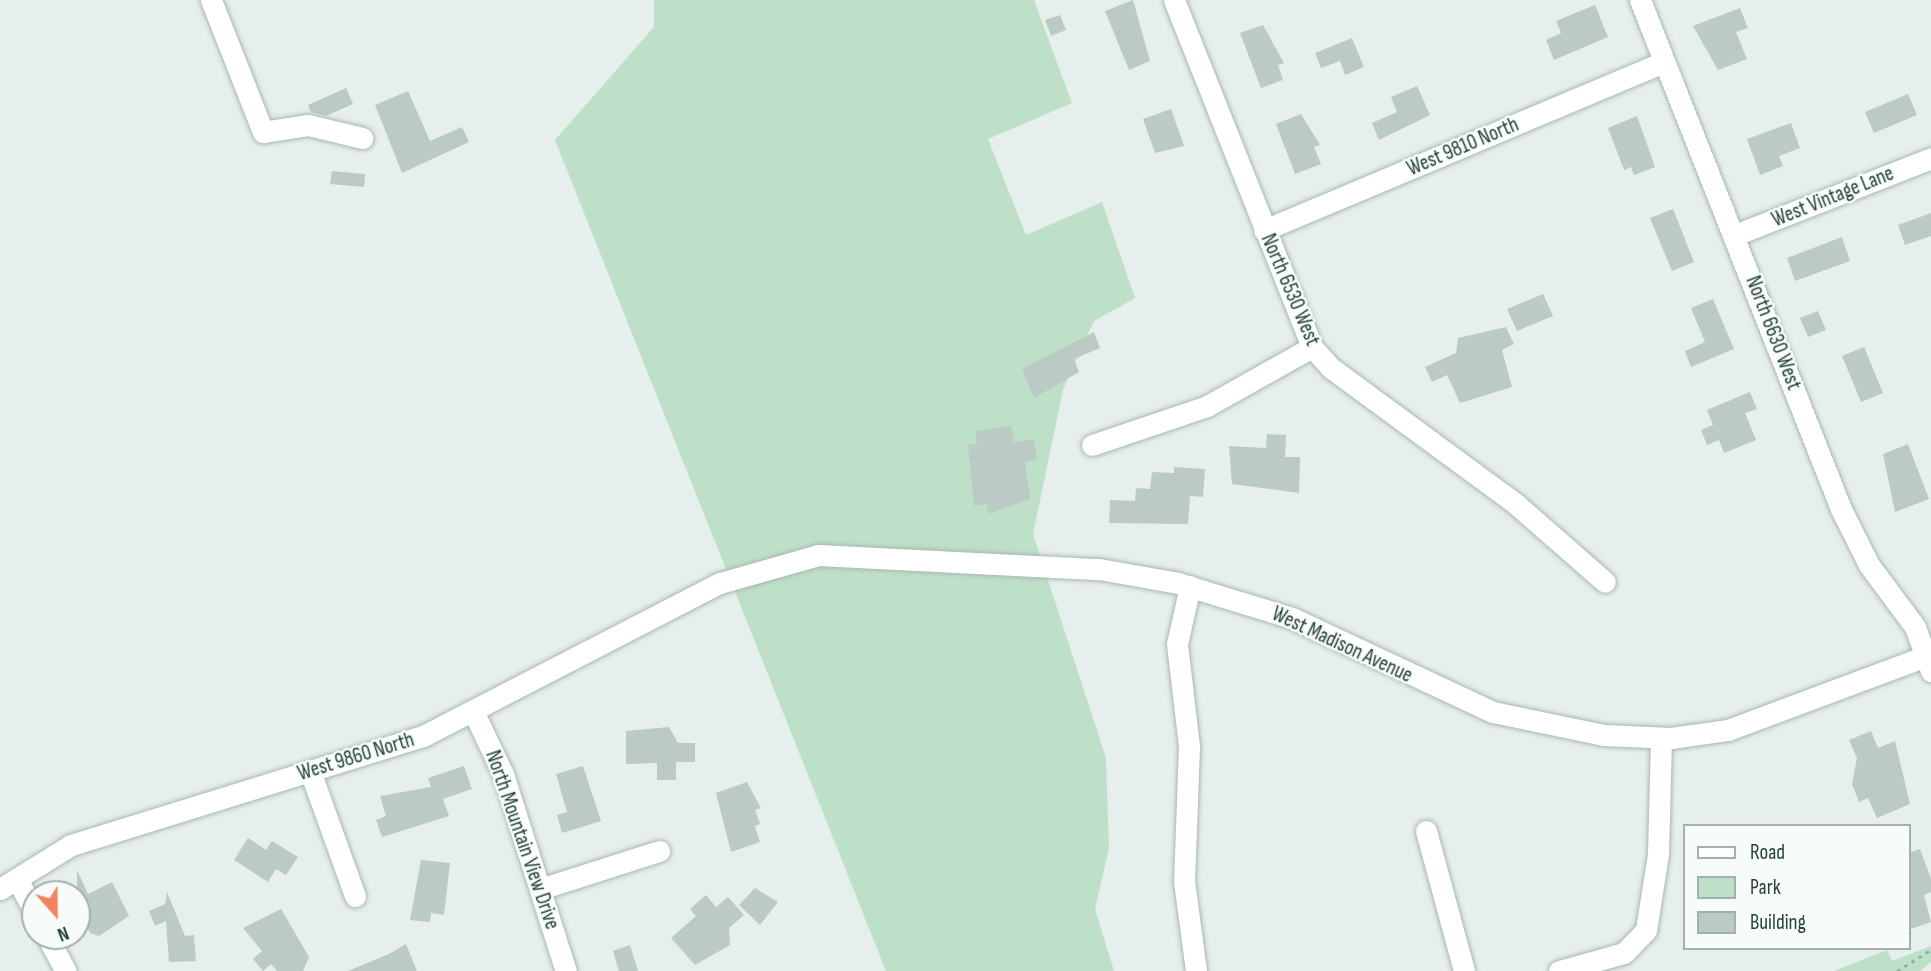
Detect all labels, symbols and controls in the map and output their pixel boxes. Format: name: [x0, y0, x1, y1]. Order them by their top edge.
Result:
street label: West 9810 North: [1403, 112, 1523, 182]
street label: West Vintage Lane: [1768, 161, 1898, 233]
street label: North 6530 West: [1255, 230, 1325, 350]
street label: North 6630 West: [1740, 272, 1806, 394]
street label: West Madison Avenue: [1268, 601, 1416, 689]
street label: West 9860 North: [295, 727, 417, 787]
street label: North Mountain View Drive: [480, 747, 564, 933]
legend: [1682, 824, 1910, 950]
text: Road: [1750, 840, 1785, 865]
text: Park: [1750, 875, 1781, 900]
north arrow: [21, 880, 91, 950]
text: Building: [1750, 910, 1806, 935]
text: N: [54, 921, 72, 946]

